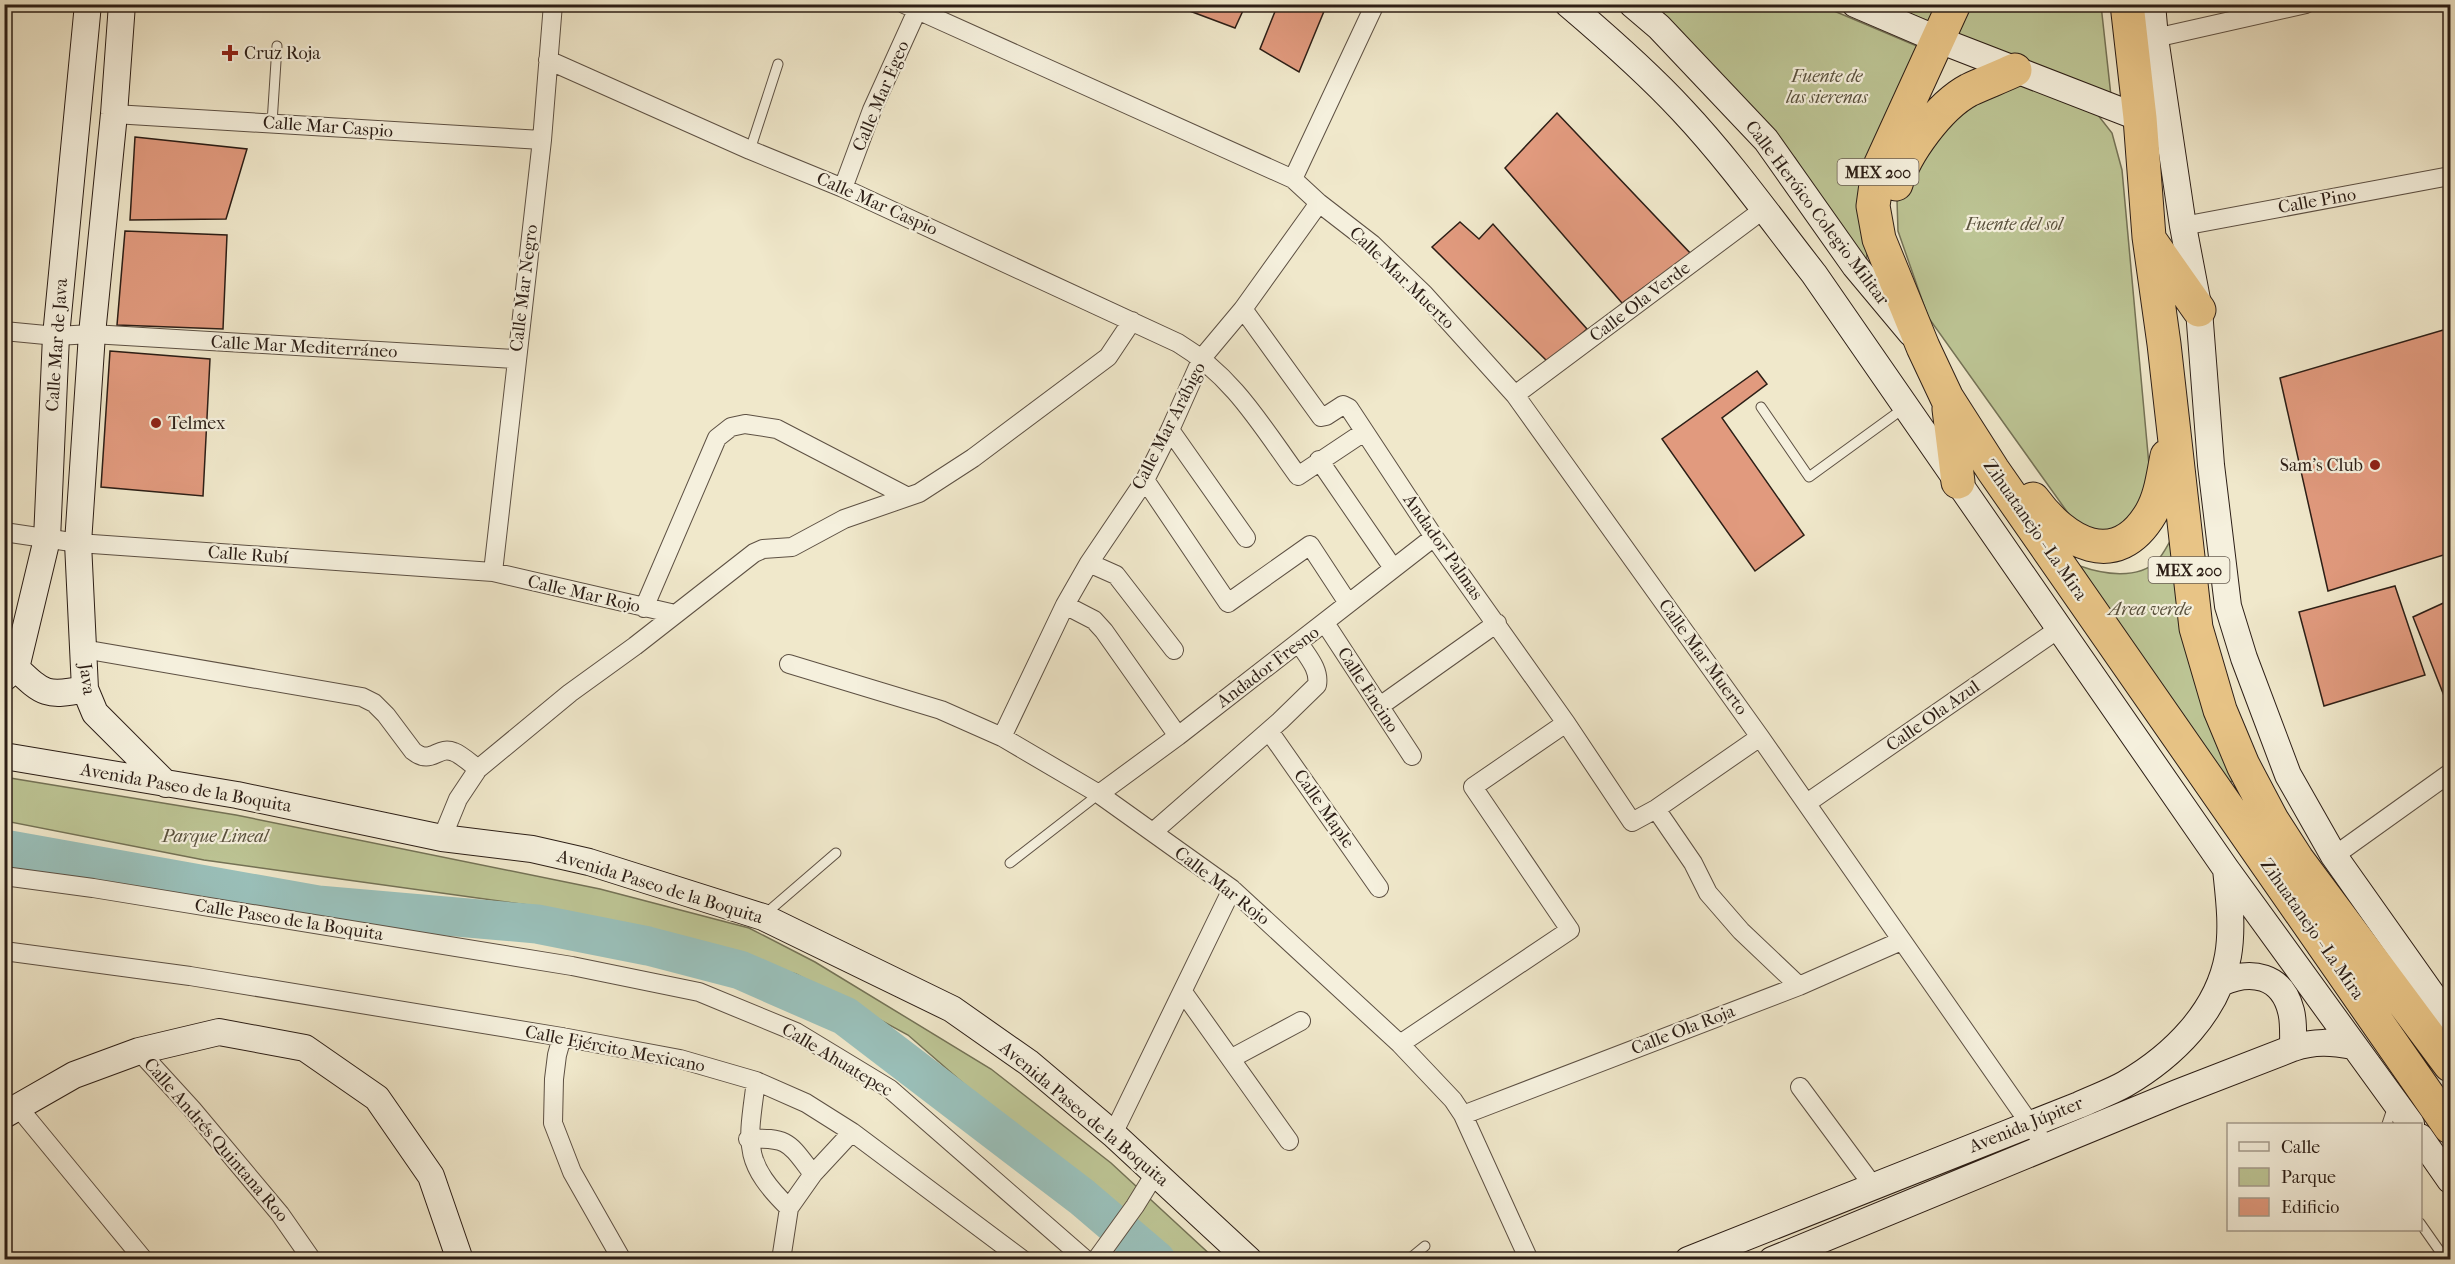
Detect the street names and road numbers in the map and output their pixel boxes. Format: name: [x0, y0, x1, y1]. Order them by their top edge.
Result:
street label: Calle Mar Egeo: [848, 38, 914, 154]
street label: Calle Mar Caspio: [262, 112, 394, 142]
street label: Calle Heróico Colegio Militar: [1741, 117, 1894, 310]
road number: MEX 200: [1838, 159, 1918, 185]
street label: Calle Mar Caspio: [813, 168, 941, 240]
street label: Calle Pino: [2276, 184, 2358, 218]
street label: Calle Mar Negro: [506, 223, 542, 353]
street label: Calle Mar Muerto: [1345, 223, 1459, 333]
street label: Calle Ola Verde: [1586, 257, 1694, 347]
street label: Calle Mar de Java: [42, 277, 72, 412]
street label: Calle Mar Mediterráneo: [210, 332, 398, 362]
street label: Calle Mar Arábigo: [1128, 359, 1210, 493]
street label: Zihuatanejo - La Mira: [1979, 456, 2092, 605]
street label: Andador Palmas: [1398, 489, 1487, 604]
street label: Calle Rubí: [207, 542, 290, 568]
road number: MEX 200: [2148, 557, 2230, 583]
street label: Calle Mar Rojo: [526, 571, 642, 617]
street label: Calle Mar Muerto: [1654, 595, 1752, 719]
street label: Andador Fresno: [1212, 622, 1323, 713]
street label: Calle Encino: [1333, 644, 1403, 736]
street label: Java: [74, 660, 100, 697]
street label: Calle Ola Azul: [1882, 676, 1984, 756]
street label: Avenida Paseo de la Boquita: [78, 759, 294, 817]
street label: Calle Maple: [1289, 766, 1359, 852]
street label: Calle Mar Rojo: [1170, 842, 1274, 930]
street label: Avenida Paseo de la Boquita: [554, 845, 766, 929]
street label: Zihuatanejo - La Mira: [2256, 855, 2369, 1004]
street label: Calle Paseo de la Boquita: [193, 895, 385, 945]
street label: Calle Ola Roja: [1628, 1000, 1738, 1059]
street label: Calle Ahuatepec: [778, 1019, 896, 1101]
street label: Calle Ejército Mexicano: [523, 1021, 707, 1077]
street label: Avenida Paseo de la Boquita: [994, 1037, 1173, 1191]
street label: Calle Andrés Quintana Roo: [139, 1054, 293, 1226]
street label: Avenida Júpiter: [1965, 1092, 2086, 1158]

